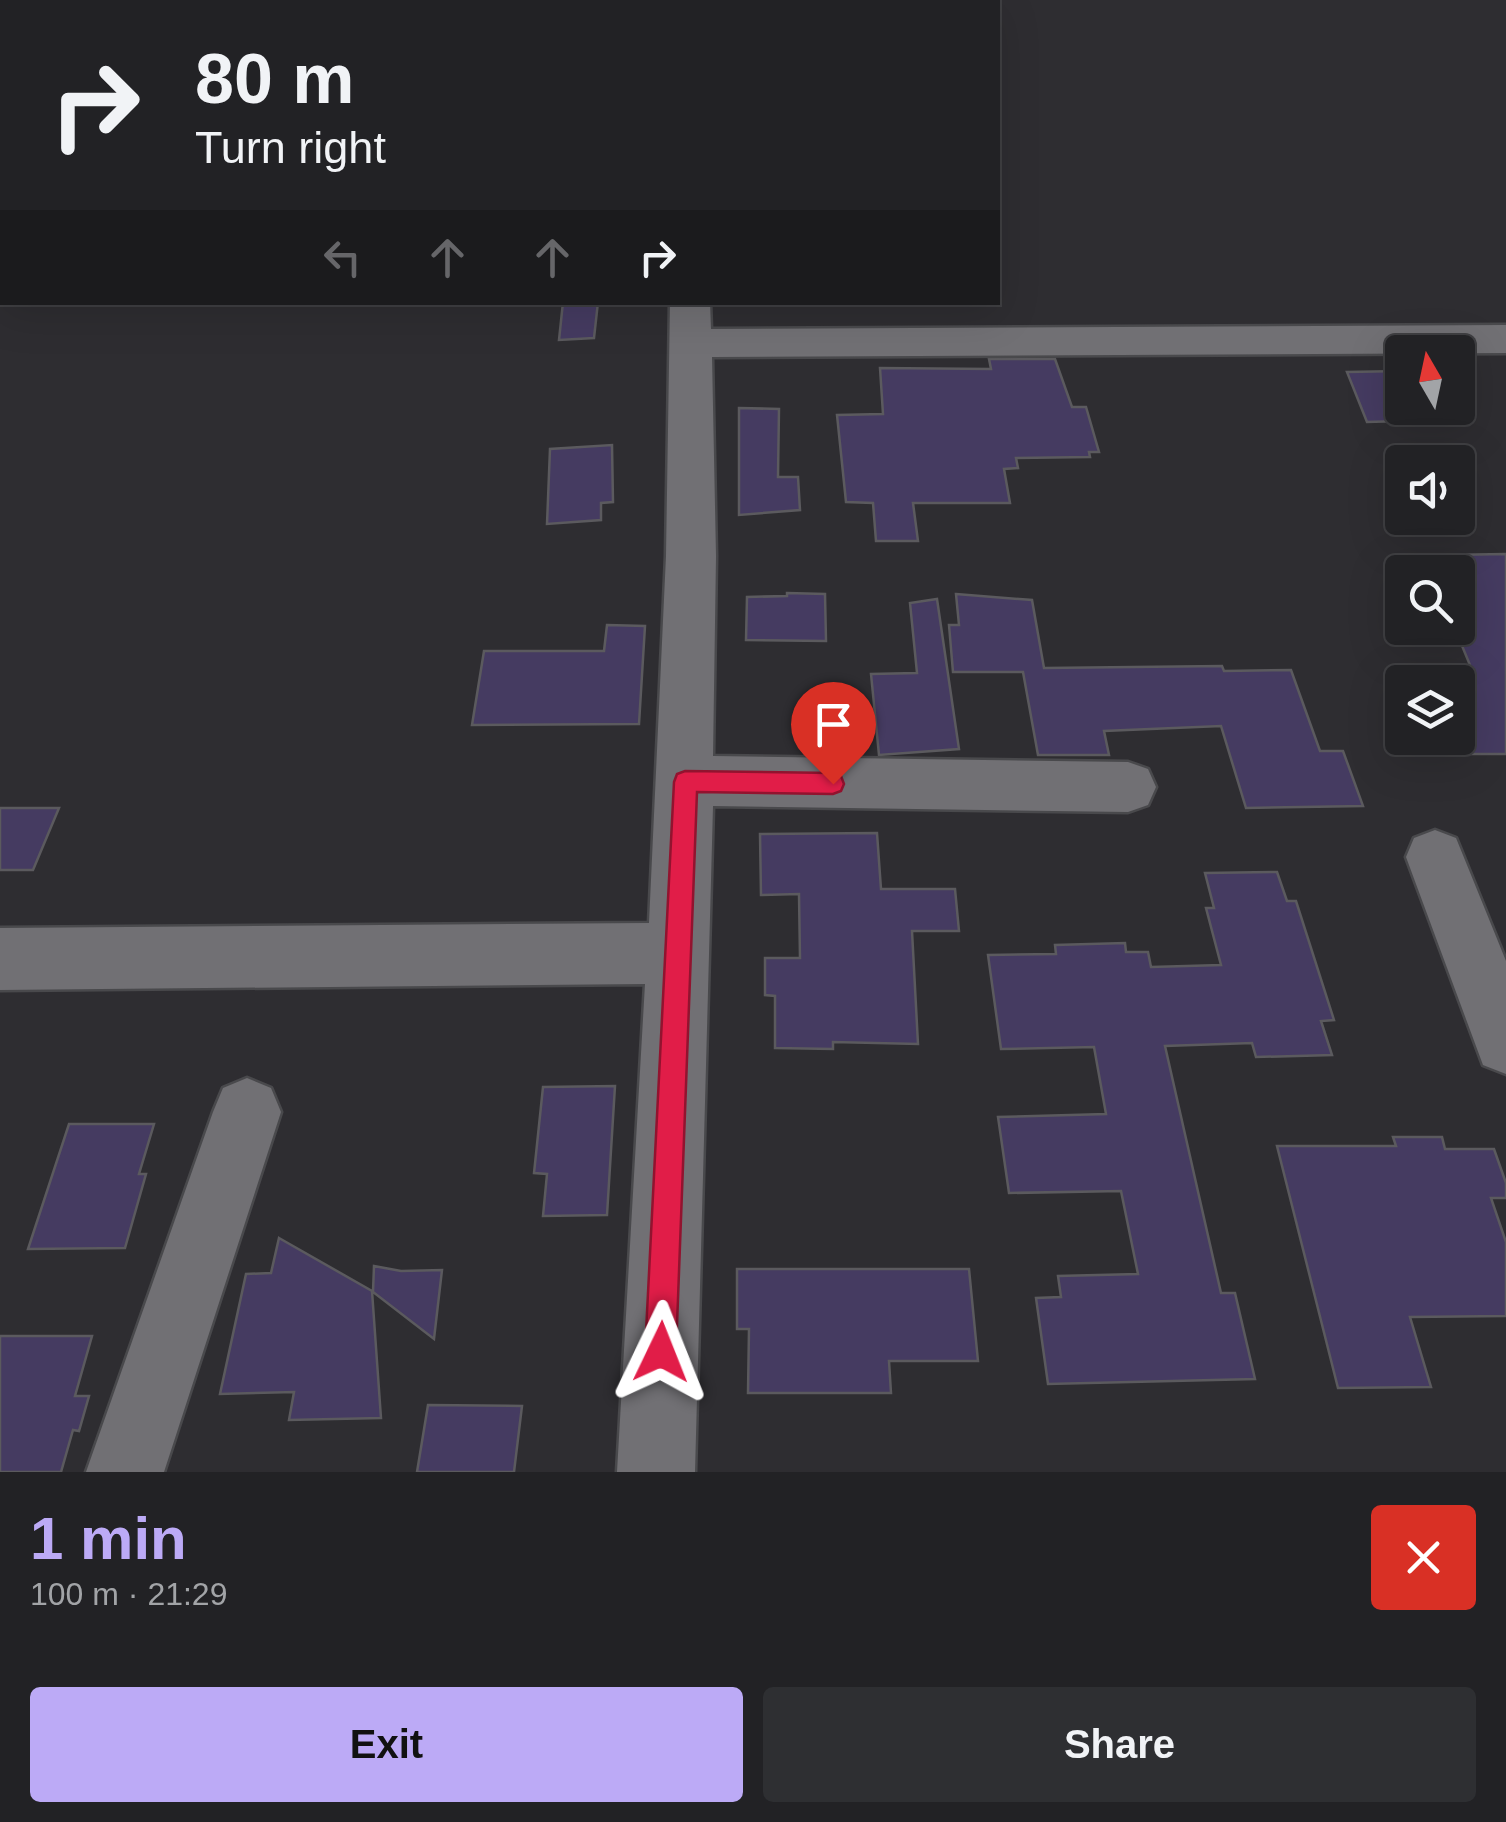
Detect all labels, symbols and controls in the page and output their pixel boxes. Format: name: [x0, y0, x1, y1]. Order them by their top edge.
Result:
icon: right: [30, 40, 160, 170]
text: 80 m: [195, 40, 355, 118]
text: Turn right: [195, 122, 386, 173]
icon: left: [315, 230, 370, 285]
icon: ahead: [420, 230, 475, 285]
icon: ahead: [525, 230, 580, 285]
icon: right: [630, 230, 685, 285]
north arrow: [1385, 335, 1475, 425]
map controls: [1385, 335, 1475, 755]
button: sound: [1385, 445, 1475, 535]
button: search: [1385, 555, 1475, 645]
button: layers: [1385, 665, 1475, 755]
pin: [791, 682, 876, 785]
icon: arrive: [806, 697, 861, 752]
position arrow: [609, 1300, 713, 1404]
text: 1 min: [30, 1505, 187, 1572]
button: close: [1371, 1505, 1476, 1610]
text: 100 m · 21:29: [30, 1576, 227, 1612]
button: Exit: [30, 1687, 743, 1802]
button: Share: [763, 1687, 1476, 1802]

